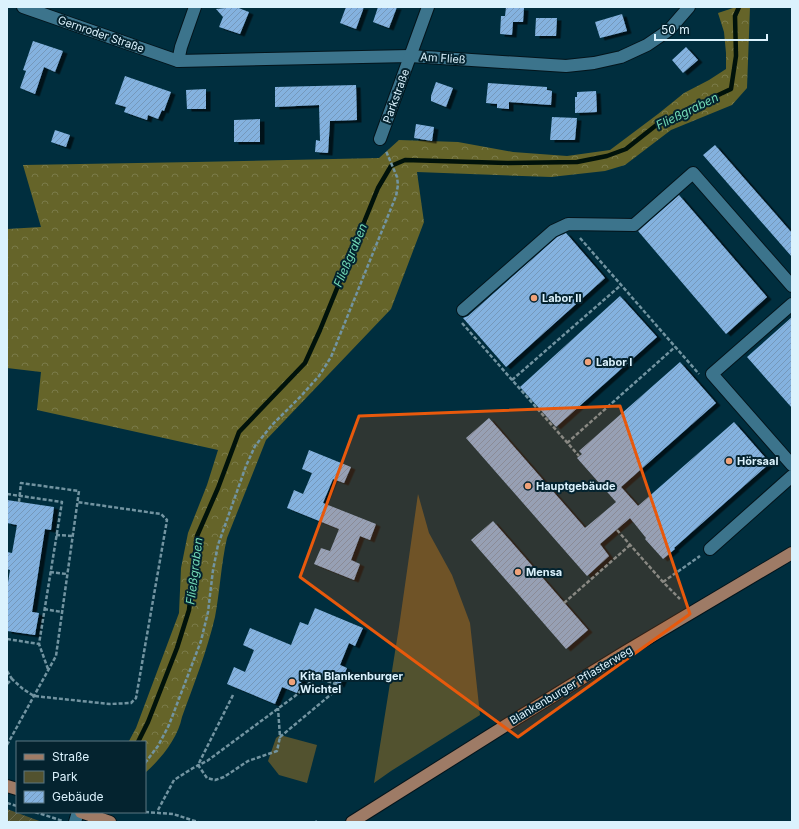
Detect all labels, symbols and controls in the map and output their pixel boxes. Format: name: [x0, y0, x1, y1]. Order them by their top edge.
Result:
street label: Gernroder Straße: [56, 13, 146, 55]
scale bar: [655, 16, 767, 42]
text: 50 m: [661, 22, 690, 37]
street label: Am Fließ: [420, 49, 466, 67]
street label: Parkstraße: [380, 67, 412, 125]
water label: Fließgraben: [653, 89, 721, 133]
water label: Fließgraben: [330, 221, 370, 289]
place label: Labor II: [542, 291, 582, 305]
marker: Labor II: [529, 293, 539, 303]
place label: Labor I: [596, 355, 632, 369]
marker: Labor I: [583, 357, 593, 367]
place label: Hörsaal: [737, 454, 778, 468]
marker: Hörsaal: [724, 456, 734, 466]
place label: Hauptgebäude: [536, 479, 616, 493]
marker: Hauptgebäude: [523, 481, 533, 491]
water label: Fließgraben: [182, 537, 206, 605]
place label: Mensa: [526, 565, 562, 579]
marker: Mensa: [513, 567, 523, 577]
street label: Blankenburger Pflasterweg: [507, 643, 635, 727]
place label: Kita Blankenburger Wichtel: [300, 669, 404, 696]
marker: Kita Blankenburger Wichtel: [287, 677, 297, 687]
legend: [16, 741, 146, 813]
text: Straße: [52, 749, 89, 764]
text: Park: [52, 769, 78, 784]
text: Gebäude: [52, 789, 104, 804]

